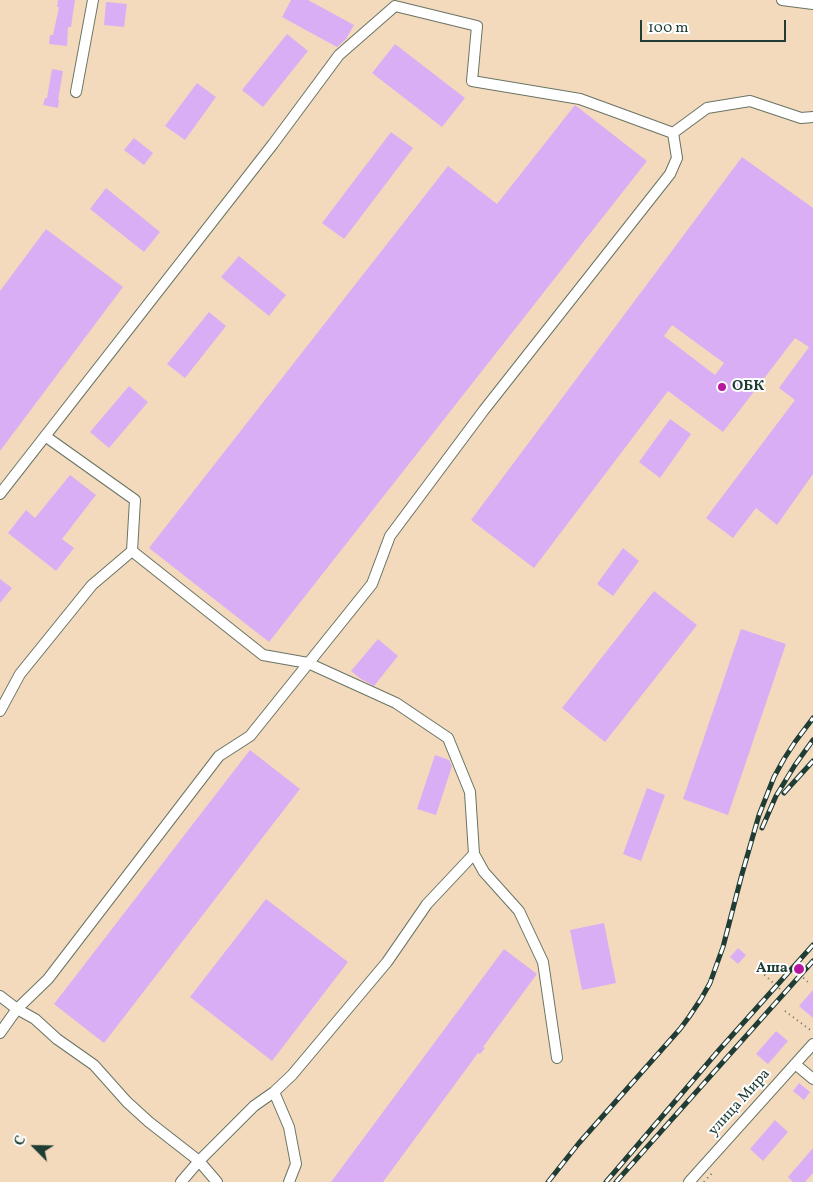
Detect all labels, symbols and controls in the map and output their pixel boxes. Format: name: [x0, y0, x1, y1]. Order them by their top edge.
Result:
scale bar: [643, 10, 789, 42]
text: 100 m: [648, 18, 688, 39]
place label: ОБК: [732, 378, 764, 396]
marker: ОБК: [716, 381, 728, 393]
place label: Аша: [756, 960, 788, 978]
marker: Аша: [792, 962, 806, 976]
street label: улица Мира: [705, 1066, 775, 1140]
north arrow: [10, 1122, 60, 1172]
text: С: [10, 1133, 31, 1149]

